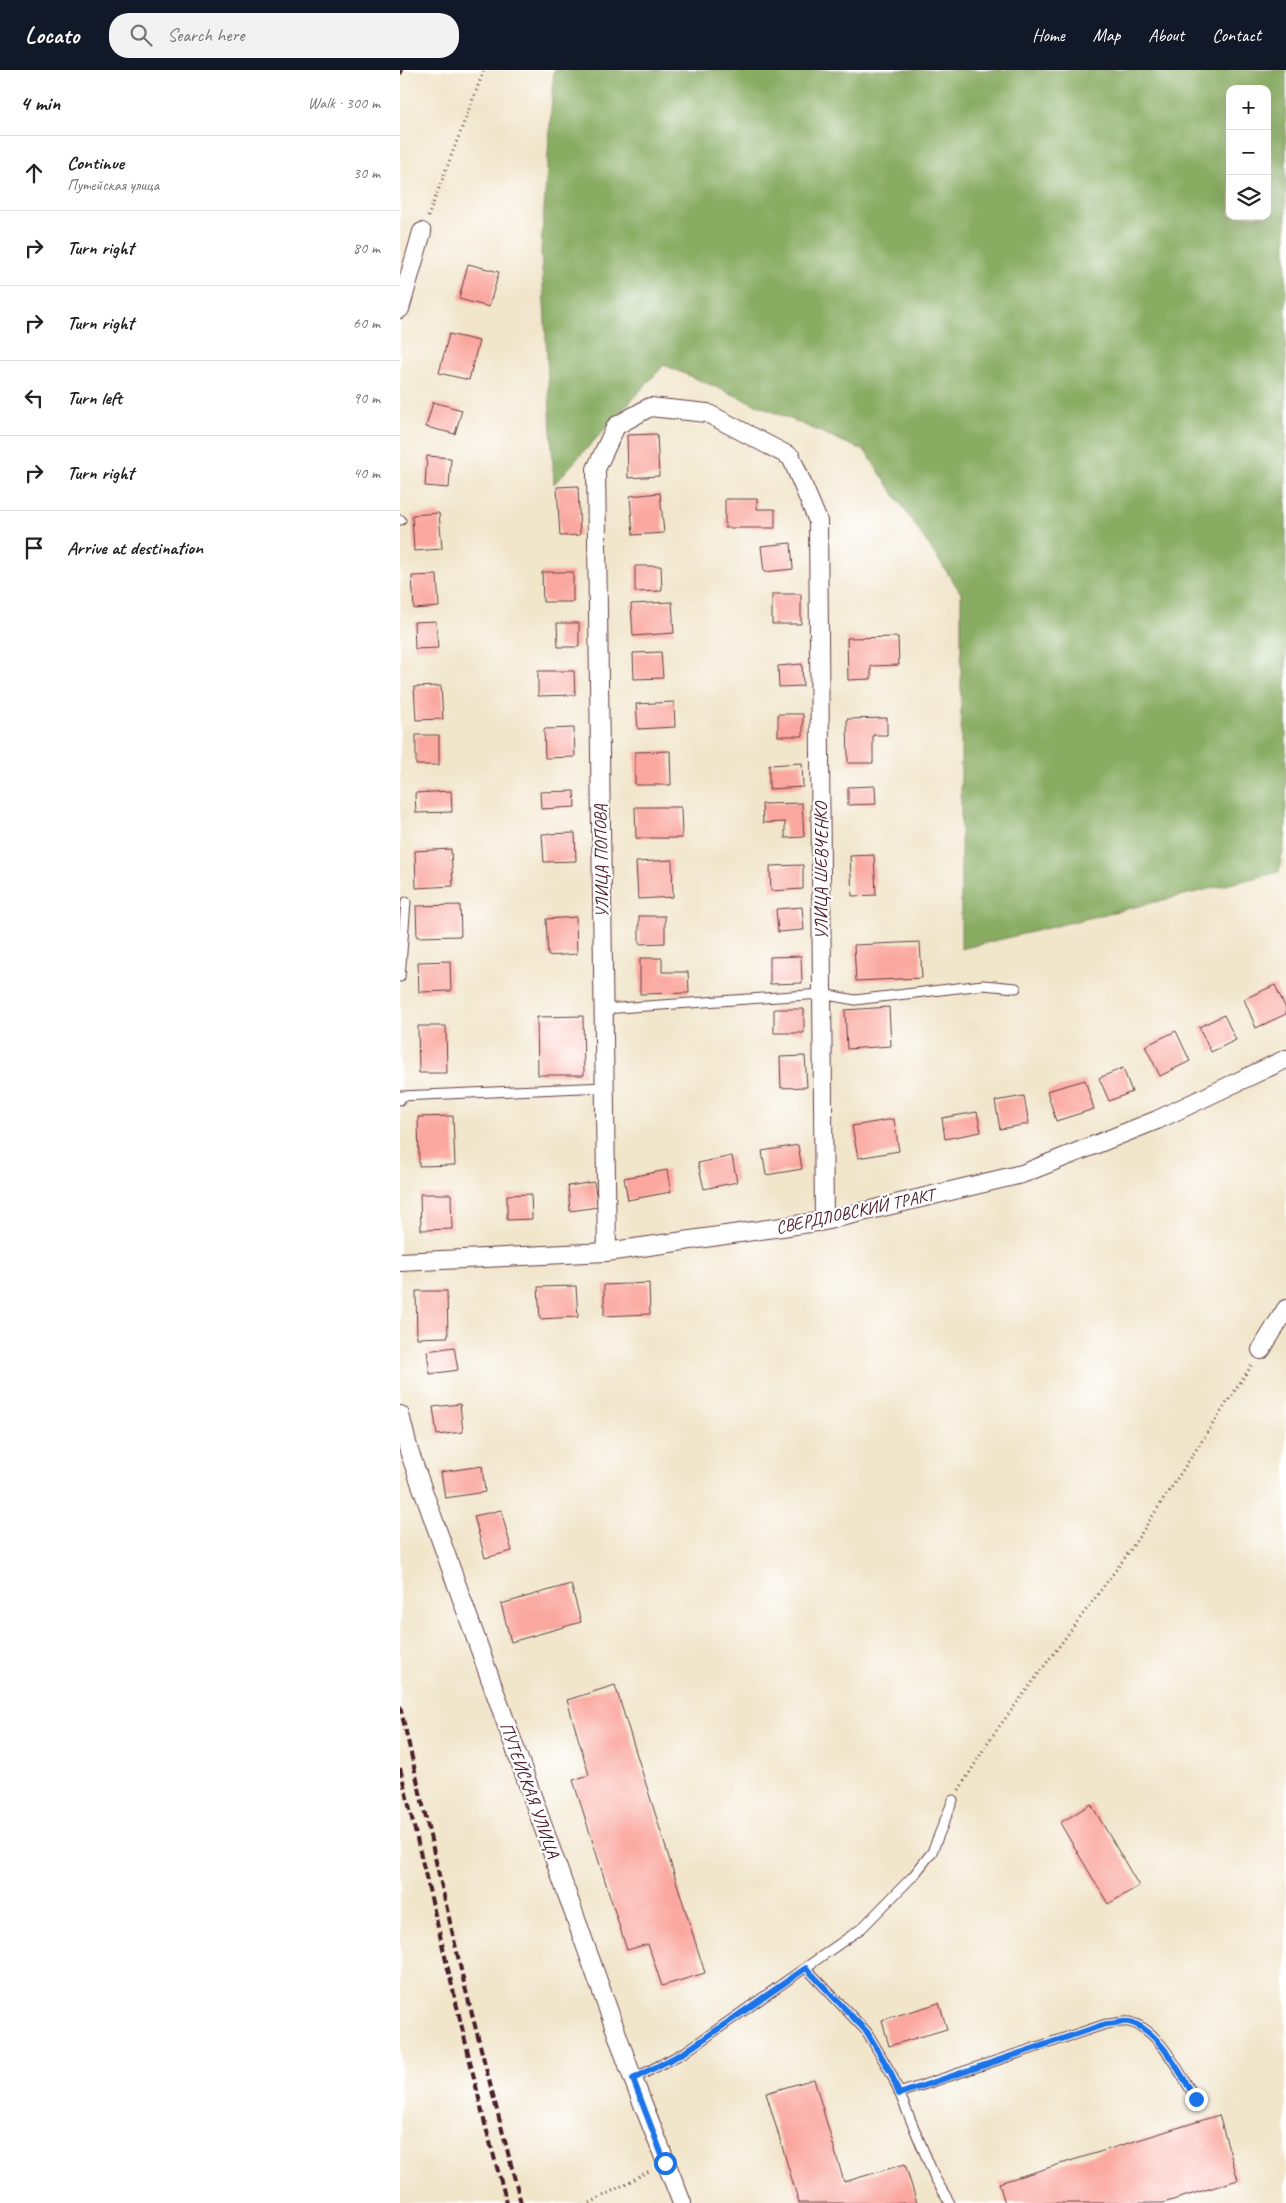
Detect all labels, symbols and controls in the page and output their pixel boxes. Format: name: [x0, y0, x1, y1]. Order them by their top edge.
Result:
search box: [109, 13, 459, 58]
text: Locato: [25, 20, 79, 50]
icon: search: [127, 21, 155, 49]
text: Search here: [167, 23, 245, 47]
text: Home: [1032, 24, 1065, 46]
text: Map: [1093, 24, 1120, 46]
text: About: [1148, 24, 1184, 46]
text: Contact: [1212, 24, 1261, 46]
map controls: [1226, 85, 1271, 220]
button: +: [1226, 85, 1271, 130]
text: 4 min: [20, 90, 60, 116]
text: Walk · 300 m: [308, 93, 380, 113]
button: −: [1226, 130, 1271, 175]
text: Continue: [67, 151, 124, 175]
icon: ahead: [20, 159, 48, 187]
text: 30 m: [353, 163, 380, 183]
text: Путейская улица: [67, 175, 159, 195]
button: layers: [1226, 175, 1271, 220]
icon: right: [20, 234, 48, 262]
text: Turn right: [67, 236, 134, 260]
text: 80 m: [353, 238, 380, 258]
icon: right: [20, 309, 48, 337]
text: Turn right: [67, 311, 134, 335]
text: 60 m: [353, 313, 380, 333]
icon: left: [20, 384, 48, 412]
text: Turn left: [67, 386, 122, 410]
text: 90 m: [353, 388, 380, 408]
icon: right: [20, 459, 48, 487]
text: Turn right: [67, 461, 134, 485]
text: 40 m: [353, 463, 380, 483]
icon: arrive: [20, 534, 48, 562]
text: Arrive at destination: [67, 536, 203, 560]
street label: УЛИЦА ШЕВЧЕНКО: [810, 800, 832, 940]
street label: УЛИЦА ПОПОВА: [589, 803, 613, 918]
street label: СВЕРДЛОВСКИЙ ТРАКТ: [774, 1183, 940, 1239]
street label: ПУТЕЙСКАЯ УЛИЦА: [495, 1719, 565, 1862]
route end: [1185, 2088, 1208, 2111]
route start: [654, 2152, 677, 2175]

